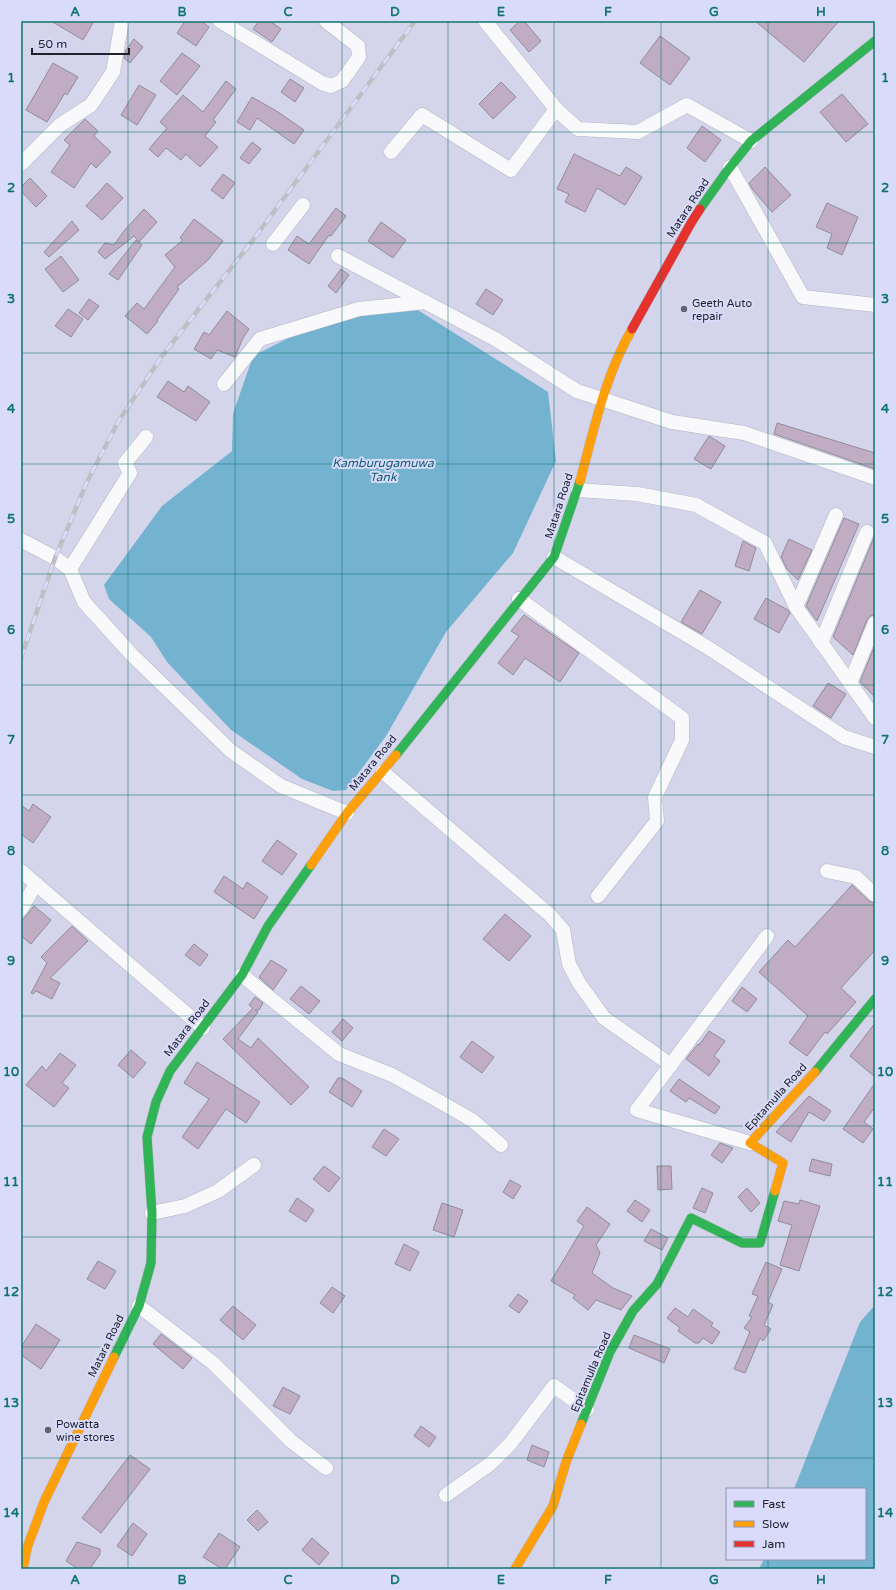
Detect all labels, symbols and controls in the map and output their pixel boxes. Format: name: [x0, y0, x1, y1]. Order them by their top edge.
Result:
text: A: [70, 4, 80, 20]
text: B: [177, 4, 187, 20]
text: C: [283, 4, 293, 20]
text: D: [390, 4, 400, 20]
text: E: [497, 4, 505, 20]
text: F: [604, 4, 612, 20]
text: G: [709, 4, 719, 20]
text: H: [816, 4, 826, 20]
scale bar: [32, 30, 129, 56]
text: 50 m: [38, 37, 67, 51]
text: 1: [7, 70, 15, 86]
text: 1: [881, 70, 889, 86]
street label: Matara Road: [664, 176, 712, 240]
text: 2: [7, 180, 15, 196]
text: 2: [881, 180, 889, 196]
text: 3: [7, 291, 15, 307]
text: 3: [881, 291, 889, 307]
place label: Geeth Auto repair: [692, 297, 752, 323]
marker: Geeth Auto repair: [679, 304, 689, 314]
text: 4: [7, 401, 16, 417]
text: 4: [881, 401, 890, 417]
water label: Kamburugamuwa Tank: [332, 456, 434, 484]
street label: Matara Road: [542, 472, 576, 540]
text: 5: [7, 511, 15, 527]
text: 5: [881, 511, 889, 527]
text: 6: [7, 622, 15, 638]
text: 6: [881, 622, 889, 638]
text: 7: [7, 732, 15, 748]
street label: Matara Road: [347, 732, 399, 794]
text: 7: [881, 732, 889, 748]
text: 8: [7, 843, 15, 859]
text: 8: [881, 843, 889, 859]
text: 9: [7, 953, 15, 969]
text: 9: [881, 953, 889, 969]
street label: Matara Road: [161, 997, 213, 1059]
street label: Epitamulla Road: [742, 1061, 810, 1133]
text: 10: [3, 1064, 19, 1080]
text: 10: [877, 1064, 893, 1080]
text: 11: [3, 1174, 19, 1190]
text: 11: [877, 1174, 893, 1190]
text: 12: [3, 1284, 19, 1300]
text: 12: [877, 1284, 893, 1300]
street label: Matara Road: [85, 1313, 127, 1379]
street label: Epitamulla Road: [568, 1330, 614, 1414]
text: 13: [3, 1395, 19, 1411]
text: 13: [877, 1395, 893, 1411]
place label: Powatta wine stores: [56, 1418, 115, 1444]
marker: Powatta wine stores: [43, 1425, 53, 1435]
legend: [726, 1488, 866, 1560]
text: Fast: [762, 1497, 786, 1511]
text: 14: [3, 1505, 20, 1521]
text: 14: [877, 1505, 894, 1521]
text: Slow: [762, 1517, 789, 1531]
text: Jam: [762, 1537, 785, 1551]
text: A: [70, 1572, 80, 1588]
text: B: [177, 1572, 187, 1588]
text: C: [283, 1572, 293, 1588]
text: D: [390, 1572, 400, 1588]
text: E: [497, 1572, 505, 1588]
text: F: [604, 1572, 612, 1588]
text: G: [709, 1572, 719, 1588]
text: H: [816, 1572, 826, 1588]

